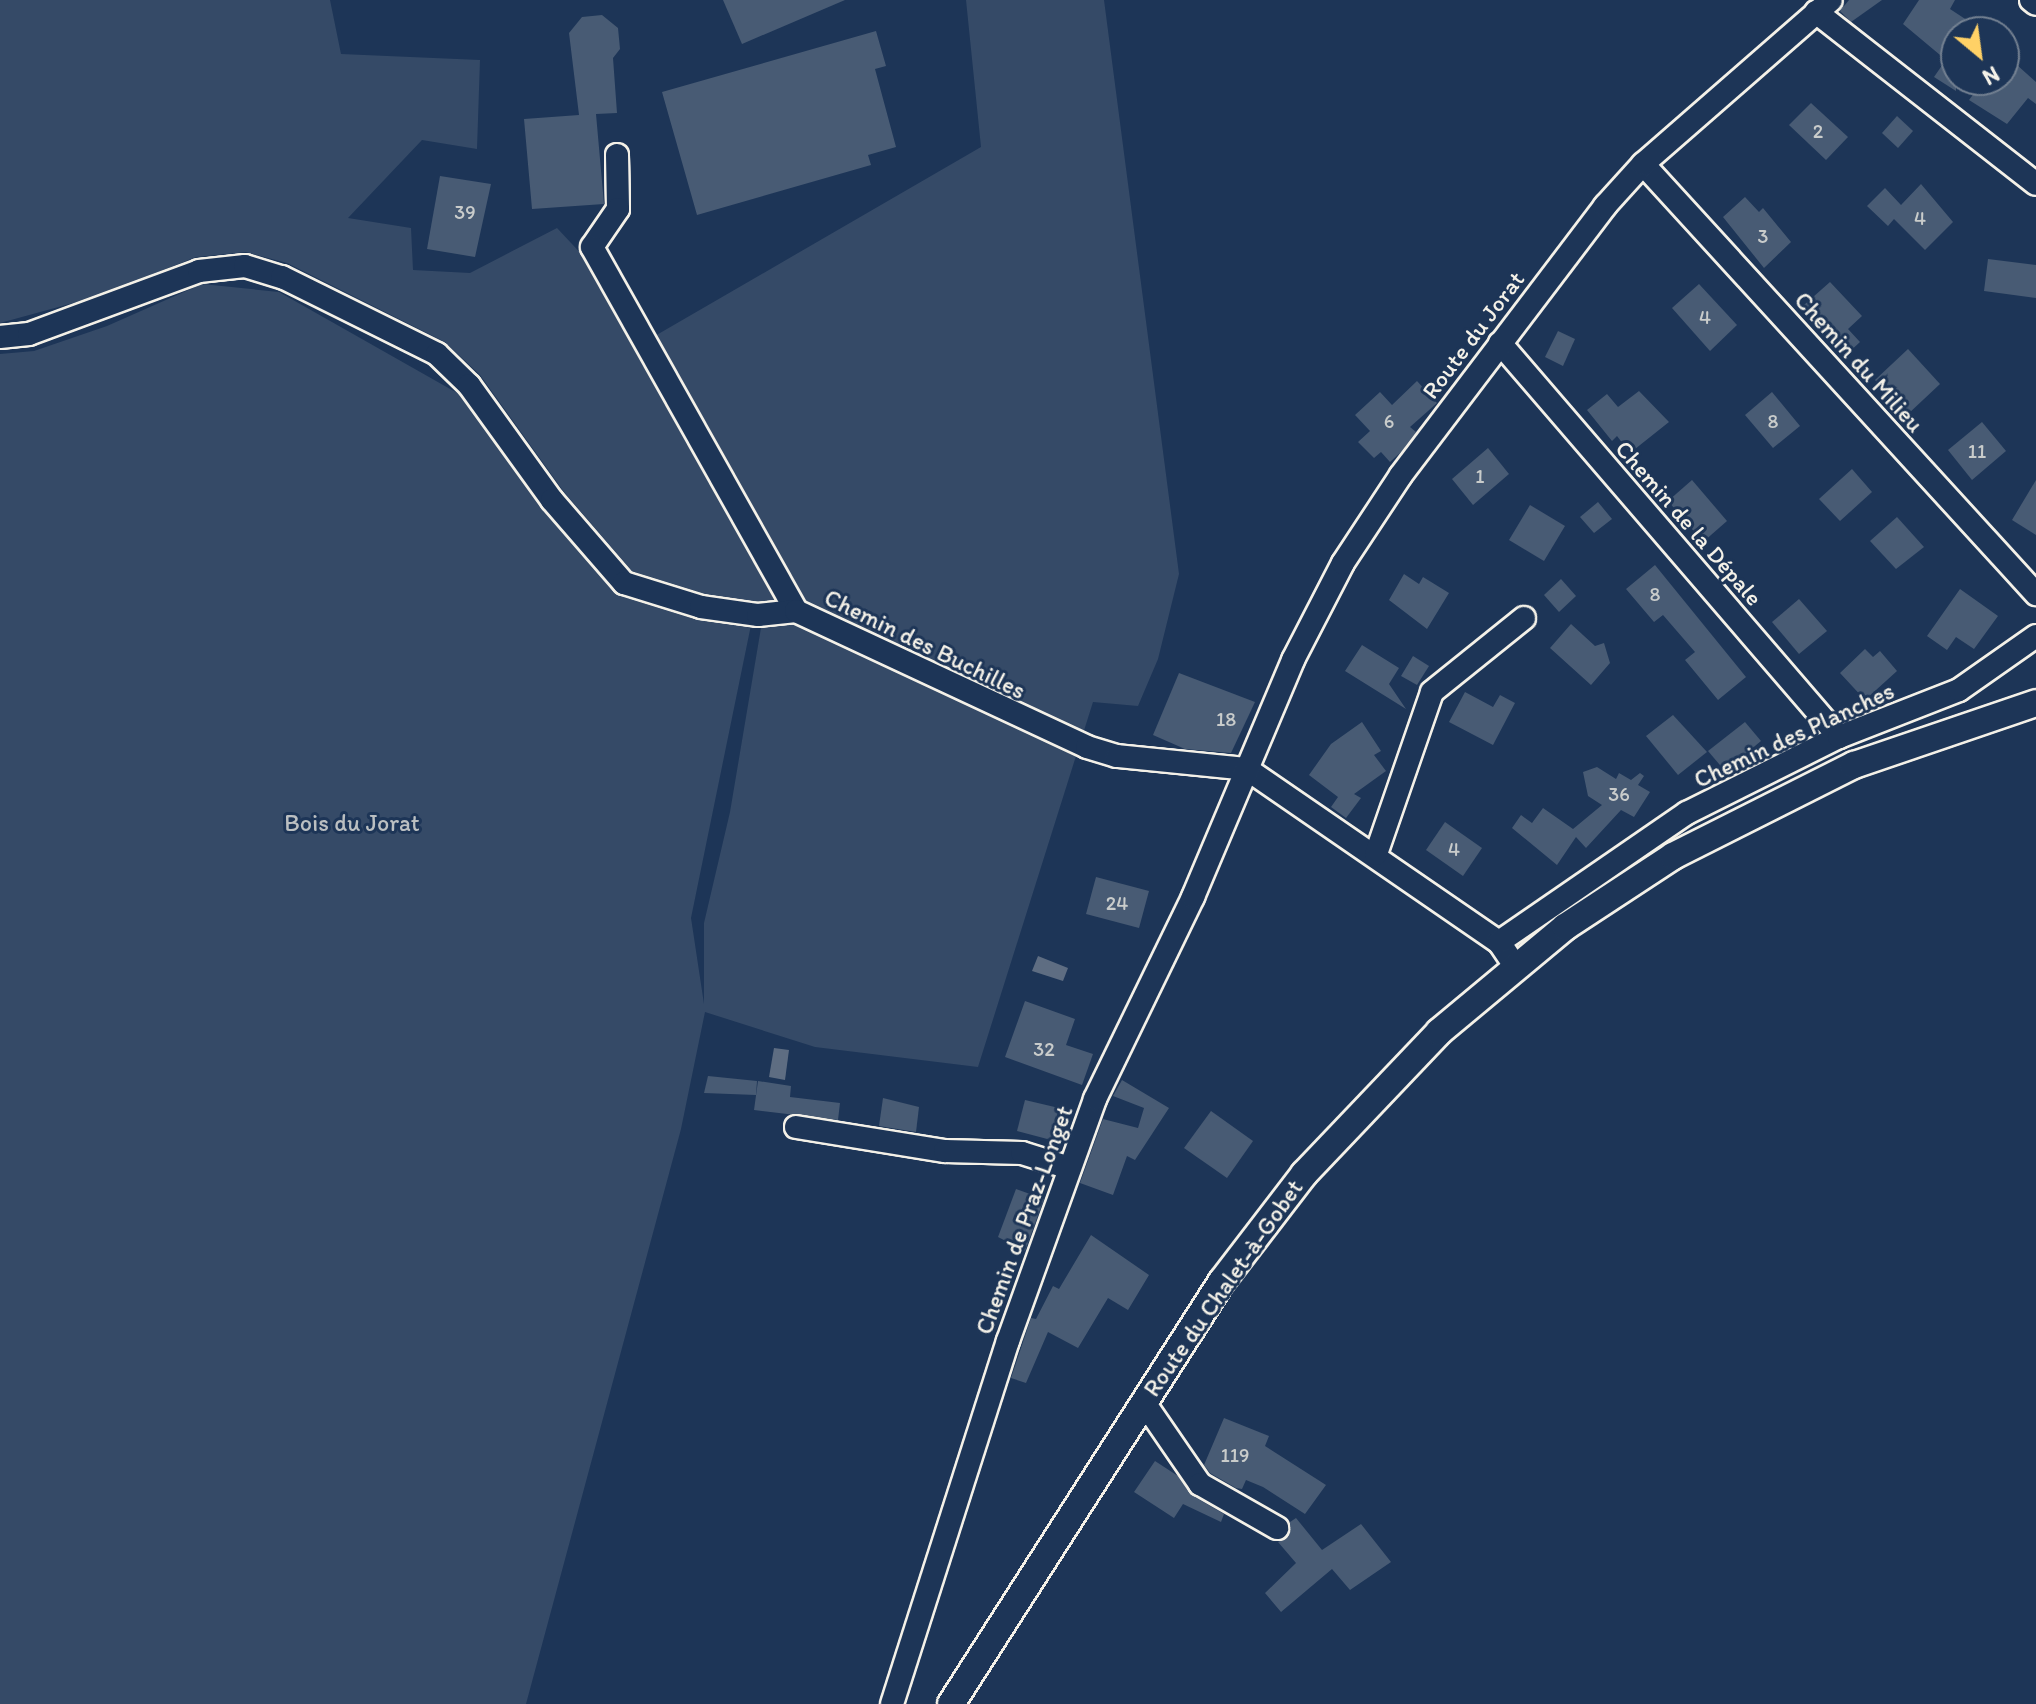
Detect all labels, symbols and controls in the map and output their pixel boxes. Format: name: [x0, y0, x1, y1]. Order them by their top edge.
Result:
north arrow: [1940, 16, 2020, 96]
text: N: [1978, 60, 2004, 91]
house number: 2: [1813, 119, 1823, 143]
house number: 39: [454, 200, 476, 224]
house number: 4: [1914, 206, 1926, 230]
house number: 3: [1758, 224, 1768, 248]
street label: Route du Jorat: [1416, 266, 1530, 404]
street label: Chemin du Milieu: [1788, 286, 1930, 438]
house number: 4: [1699, 305, 1711, 329]
house number: 6: [1384, 409, 1394, 433]
house number: 8: [1768, 409, 1778, 433]
street label: Chemin de la Dépale: [1609, 434, 1769, 612]
house number: 11: [1968, 439, 1986, 463]
house number: 1: [1475, 464, 1485, 488]
house number: 8: [1650, 582, 1660, 606]
street label: Chemin des Buchilles: [820, 583, 1030, 705]
street label: Chemin des Planches: [1690, 676, 1898, 794]
house number: 18: [1216, 707, 1236, 731]
house number: 36: [1608, 782, 1630, 806]
park label: Bois du Jorat: [284, 809, 420, 837]
house number: 4: [1448, 837, 1460, 861]
house number: 24: [1106, 891, 1128, 915]
house number: 32: [1033, 1037, 1055, 1061]
street label: Chemin de Praz-Longet: [969, 1102, 1079, 1338]
street label: Route du Chalet-à-Gobet: [1137, 1174, 1309, 1402]
house number: 119: [1220, 1443, 1250, 1467]

